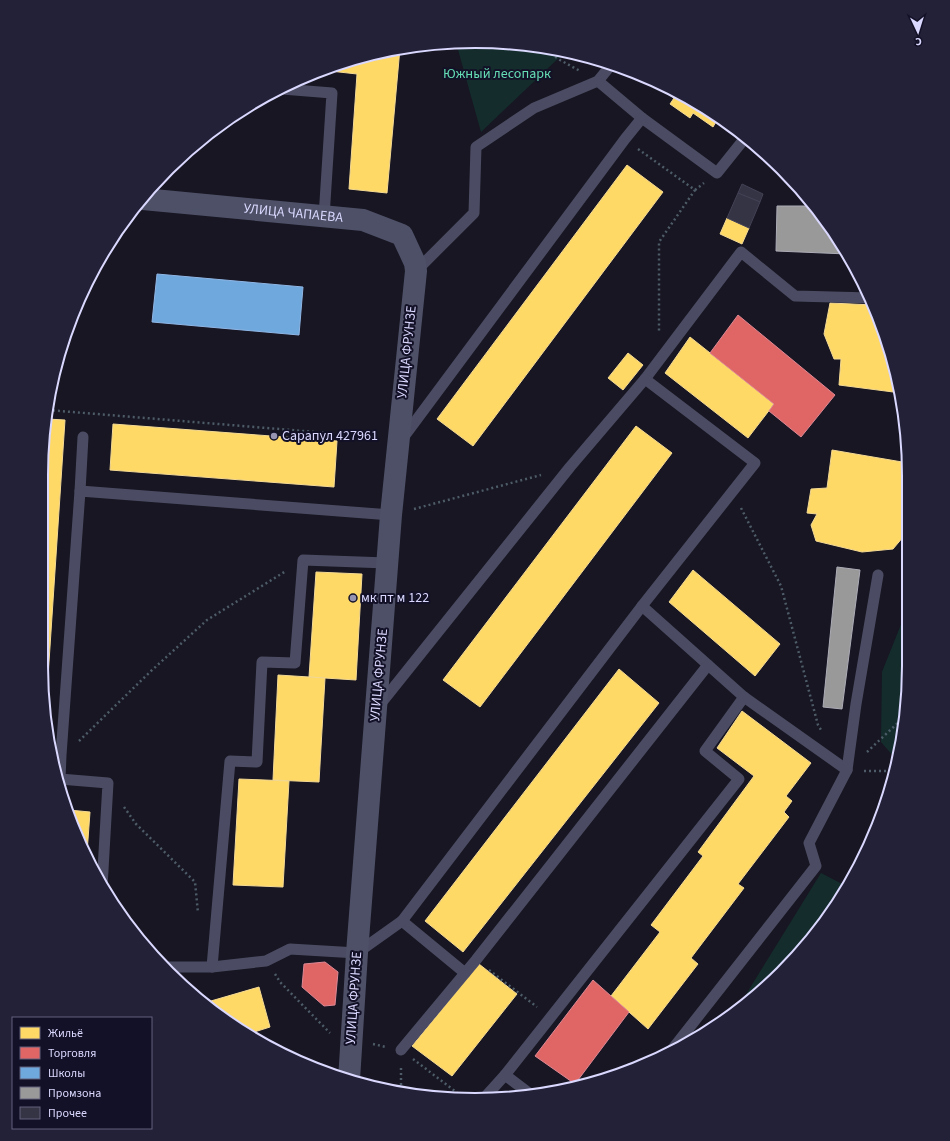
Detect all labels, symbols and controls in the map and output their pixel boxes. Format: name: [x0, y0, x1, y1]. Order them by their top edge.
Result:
north arrow: [898, 12, 938, 52]
text: С: [914, 34, 922, 49]
park label: Южный лесопарк: [443, 64, 551, 84]
street label: УЛИЦА ЧАПАЕВА: [243, 199, 344, 228]
street label: УЛИЦА ФРУНЗЕ: [392, 305, 422, 399]
place label: Сарапул 427961: [282, 426, 378, 446]
marker: Сарапул 427961: [269, 431, 279, 441]
place label: мк пт м 122: [361, 588, 429, 608]
marker: мк пт м 122: [348, 593, 358, 603]
street label: УЛИЦА ФРУНЗЕ: [365, 628, 393, 722]
street label: УЛИЦА ФРУНЗЕ: [341, 951, 367, 1045]
legend: [12, 1017, 152, 1129]
text: Жильё: [48, 1025, 83, 1042]
text: Торговля: [48, 1045, 96, 1062]
text: Школы: [48, 1065, 85, 1082]
text: Промзона: [48, 1085, 101, 1102]
text: Прочее: [48, 1105, 87, 1122]

